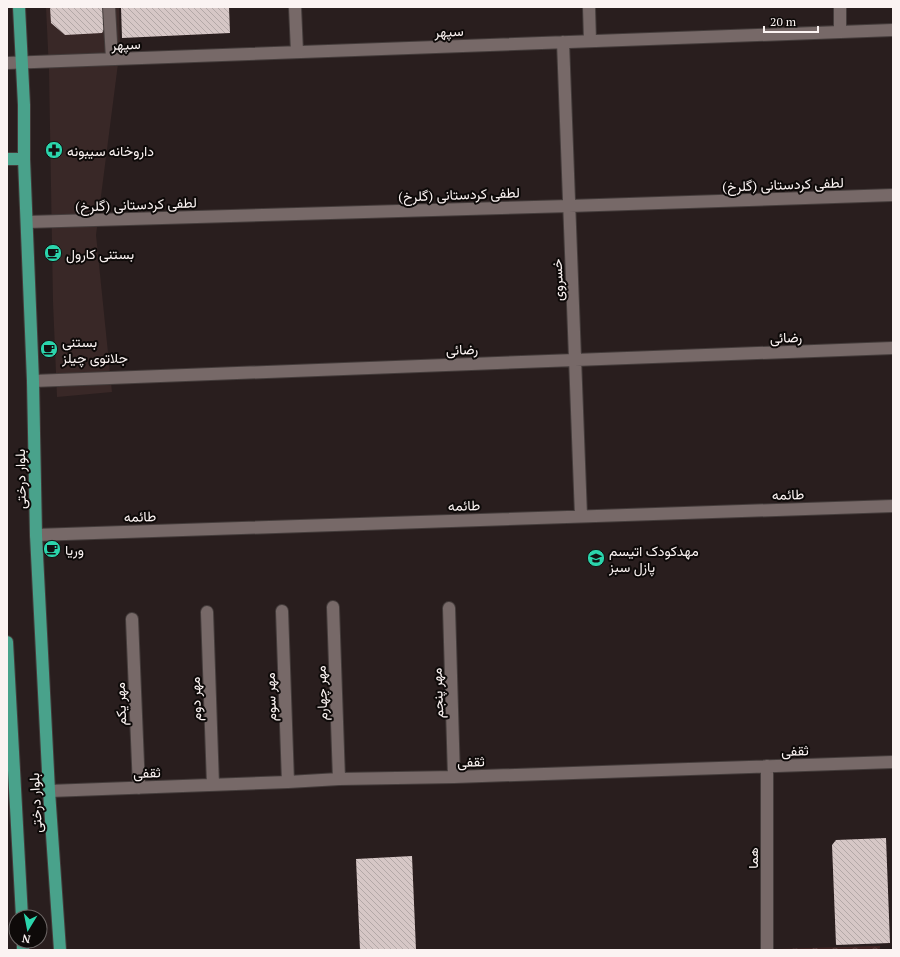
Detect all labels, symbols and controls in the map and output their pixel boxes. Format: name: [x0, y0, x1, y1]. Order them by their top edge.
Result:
scale bar: [764, 8, 818, 34]
text: 20 m: [770, 14, 797, 29]
street label: سپهر: [433, 21, 464, 42]
street label: سپهر: [110, 34, 141, 55]
pharmacy icon: داروخانه سیبونه: [44, 140, 64, 160]
place label: داروخانه سیبونه: [67, 141, 154, 160]
street label: لطفی کردستانی (گلرخ): [722, 172, 844, 198]
street label: لطفی کردستانی (گلرخ): [398, 182, 520, 208]
street label: لطفی کردستانی (گلرخ): [75, 192, 197, 218]
cafe icon: بستنی کارول: [43, 243, 63, 263]
place label: بستنی کارول: [66, 244, 134, 264]
street label: خسروی: [547, 258, 567, 302]
street label: رضائی: [769, 327, 803, 347]
place label: بستنی جلاتوی چیلز: [61, 332, 128, 368]
cafe icon: بستنی جلاتوی چیلز: [39, 339, 59, 359]
street label: رضائی: [445, 339, 479, 359]
street label: بلوار درختی: [10, 449, 30, 509]
street label: طائمه: [771, 484, 805, 504]
street label: طائمه: [447, 495, 481, 515]
street label: طائمه: [123, 506, 157, 526]
cafe icon: وریا: [42, 539, 62, 559]
place label: وریا: [65, 540, 84, 559]
place label: مهدکودک اتیسم پازل سبز: [608, 541, 699, 577]
school or university icon: مهدکودک اتیسم پازل سبز: [586, 548, 606, 568]
street label: مهر چهارم: [311, 665, 332, 721]
street label: مهر پنجم: [427, 667, 448, 719]
street label: مهر سوم: [260, 672, 280, 722]
street label: مهر دوم: [185, 676, 205, 722]
street label: مهر یکم: [110, 682, 130, 726]
street label: ثقفی: [781, 740, 810, 760]
street label: ثقفی: [457, 751, 486, 771]
street label: ثقفی: [133, 762, 162, 782]
street label: بلوار درختی: [24, 772, 46, 834]
street label: هما: [743, 847, 762, 869]
north arrow: [8, 909, 48, 949]
text: N: [20, 931, 32, 946]

